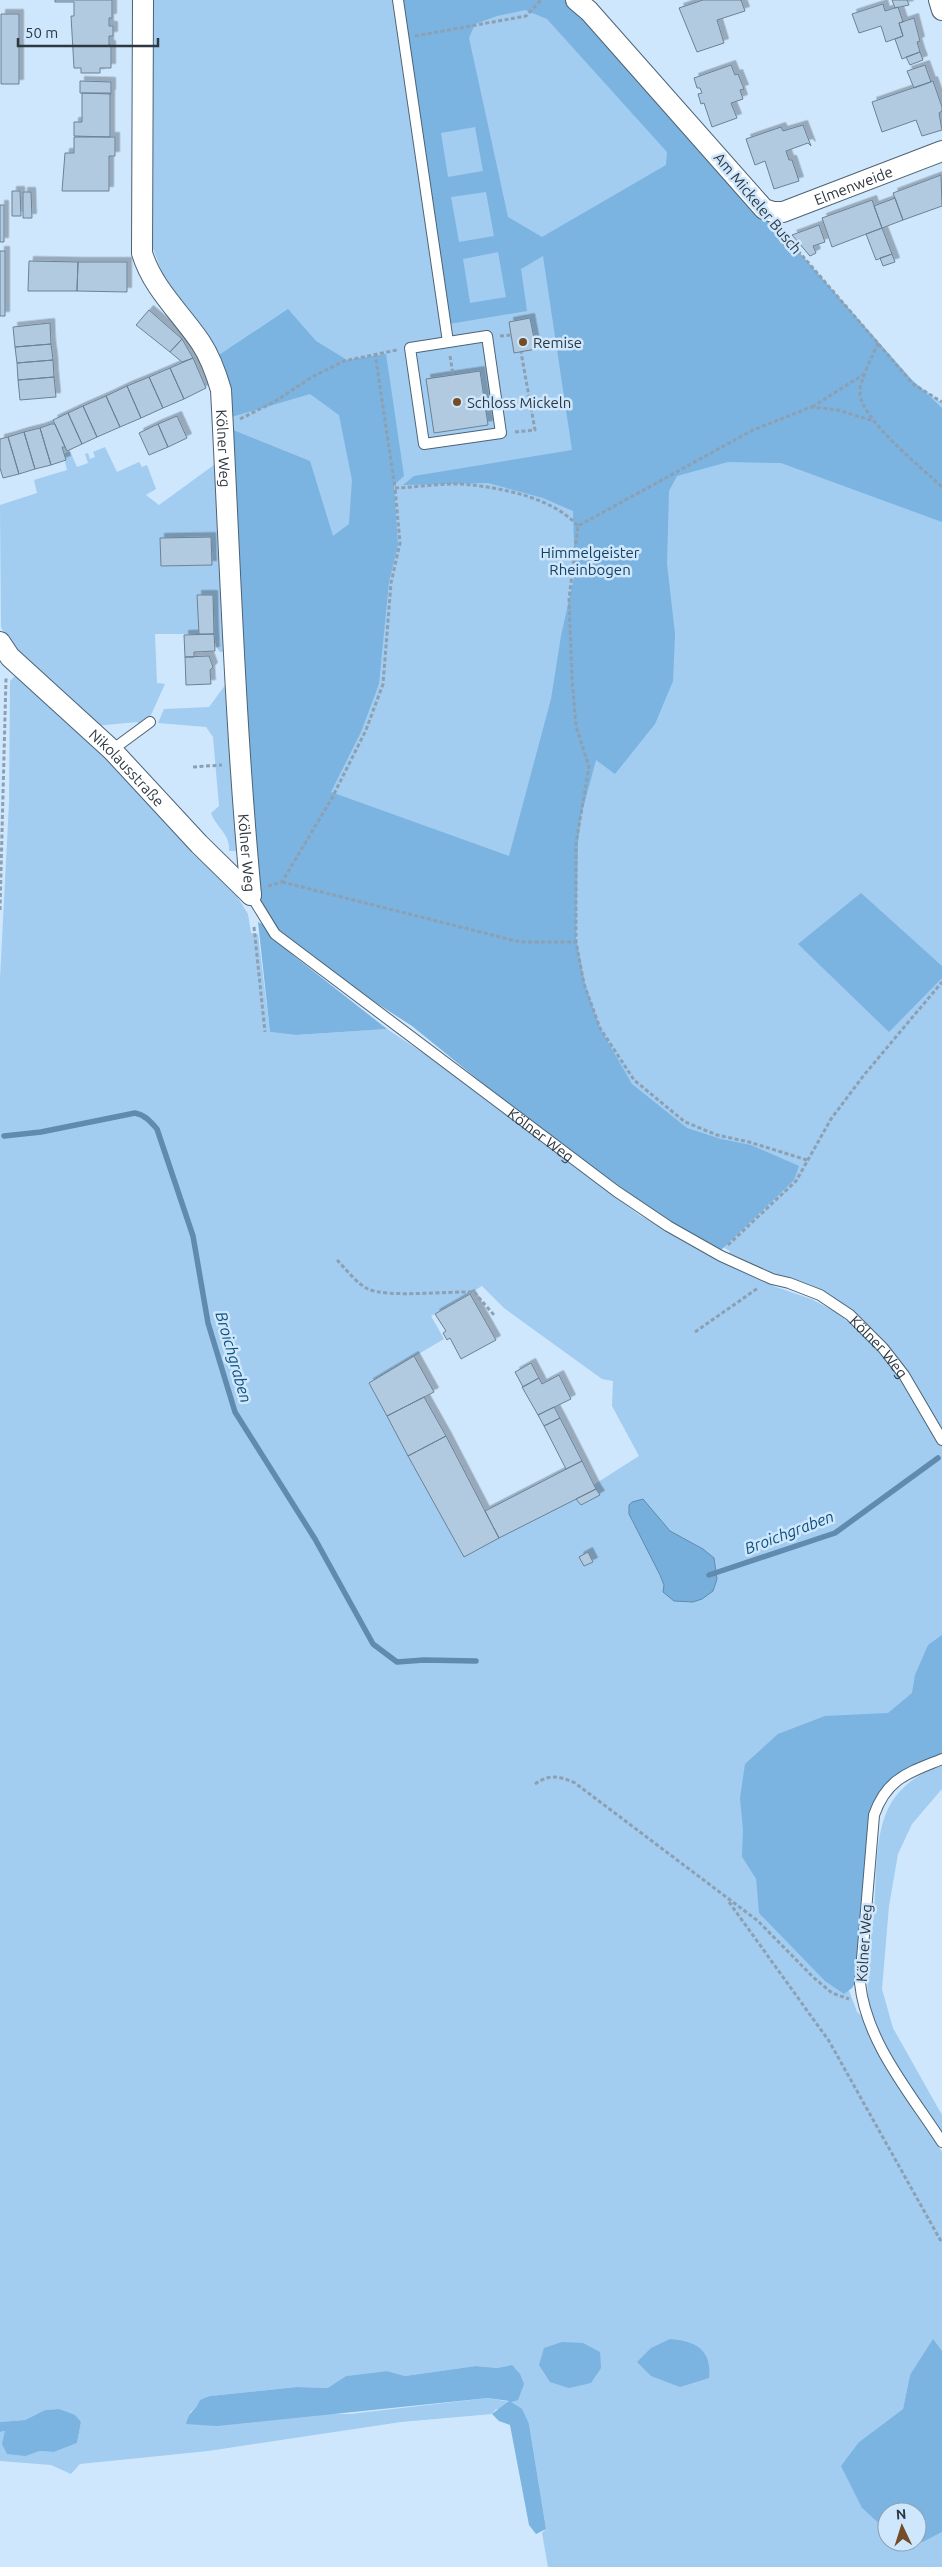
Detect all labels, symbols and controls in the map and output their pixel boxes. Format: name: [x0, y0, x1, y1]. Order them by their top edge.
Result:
scale bar: [18, 15, 158, 47]
text: 50 m: [25, 24, 58, 41]
street label: Am Mickeler Busch: [711, 149, 805, 257]
street label: Elmenweide: [812, 162, 895, 208]
place label: Remise: [533, 334, 582, 351]
marker: Remise: [517, 336, 529, 348]
place label: Schloss Mickeln: [467, 394, 571, 411]
marker: Schloss Mickeln: [451, 396, 463, 408]
street label: Kölner Weg: [214, 409, 234, 488]
park label: Himmelgeister Rheinbogen: [540, 544, 640, 578]
street label: Nikolausstraße: [86, 725, 168, 809]
street label: Kölner Weg: [236, 813, 259, 893]
street label: Kölner Weg: [505, 1104, 577, 1165]
water label: Broichgraben: [212, 1309, 256, 1405]
street label: Kölner Weg: [847, 1312, 911, 1381]
water label: Broichgraben: [742, 1507, 836, 1557]
street label: Kölner Weg: [853, 1903, 875, 1983]
north arrow: [877, 2502, 927, 2552]
text: N: [895, 2506, 907, 2522]

